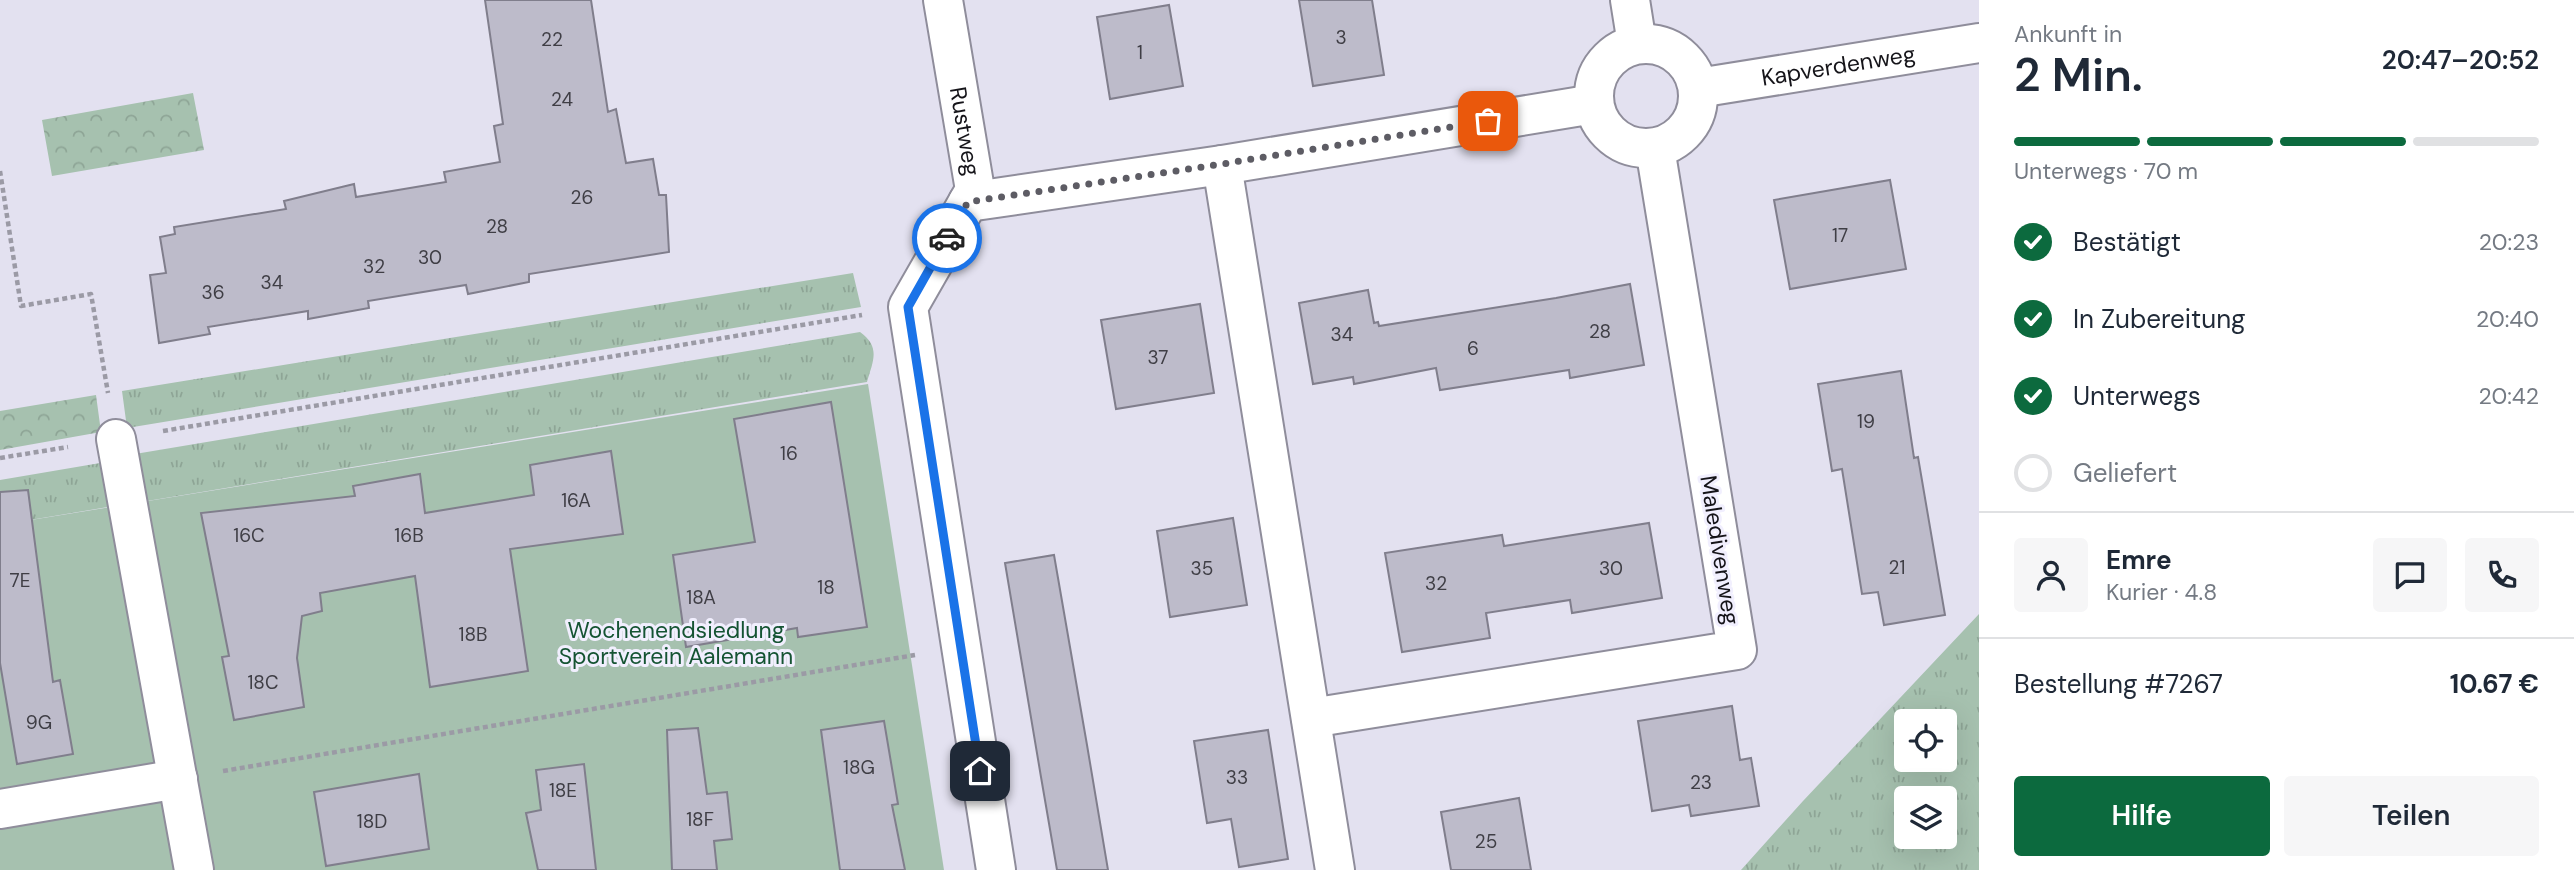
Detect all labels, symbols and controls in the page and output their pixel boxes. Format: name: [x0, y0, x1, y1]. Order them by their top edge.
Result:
text: Ankunft in: [2014, 19, 2122, 49]
house number: 3: [1335, 25, 1347, 50]
house number: 22: [541, 27, 563, 52]
street label: Kapverdenweg: [1759, 38, 1918, 93]
house number: 1: [1137, 40, 1143, 65]
text: 20:47–20:52: [2382, 43, 2539, 77]
text: 2 Min.: [2014, 45, 2143, 105]
street label: Rustweg: [943, 84, 987, 178]
house number: 24: [551, 87, 573, 112]
pin: [1458, 91, 1518, 151]
icon: bag: [1469, 102, 1507, 140]
text: Unterwegs · 70 m: [2014, 156, 2198, 186]
house number: 26: [571, 185, 593, 210]
courier: [912, 203, 982, 273]
house number: 28: [486, 214, 508, 239]
icon: car: [928, 219, 966, 257]
house number: 17: [1832, 223, 1848, 248]
icon: check: [2014, 223, 2052, 261]
text: Bestätigt: [2073, 225, 2181, 259]
text: 20:23: [2479, 227, 2539, 257]
house number: 30: [418, 245, 442, 270]
house number: 32: [363, 254, 385, 279]
house number: 34: [261, 270, 283, 295]
house number: 36: [201, 280, 225, 305]
icon: check: [2014, 300, 2052, 338]
text: In Zubereitung: [2073, 302, 2246, 336]
text: 20:40: [2476, 304, 2539, 334]
house number: 28: [1589, 319, 1611, 344]
house number: 34: [1331, 322, 1353, 347]
house number: 6: [1467, 336, 1479, 361]
house number: 37: [1147, 345, 1169, 370]
icon: check: [2014, 377, 2052, 415]
text: Unterwegs: [2073, 379, 2201, 413]
text: 20:42: [2478, 381, 2539, 411]
house number: 19: [1857, 409, 1875, 434]
house number: 16: [780, 441, 798, 466]
text: Geliefert: [2073, 456, 2177, 490]
street label: Maledivenweg: [1693, 473, 1747, 627]
house number: 16A: [561, 488, 591, 513]
house number: 16C: [233, 523, 265, 548]
house number: 16B: [394, 523, 424, 548]
button: person: [2014, 538, 2088, 612]
button: chat: [2373, 538, 2447, 612]
button: phone: [2465, 538, 2539, 612]
text: Emre: [2106, 543, 2172, 577]
house number: 21: [1889, 555, 1905, 580]
house number: 35: [1191, 556, 1213, 581]
house number: 30: [1599, 556, 1623, 581]
house number: 7E: [10, 568, 30, 593]
house number: 32: [1425, 571, 1447, 596]
house number: 18: [817, 575, 835, 600]
text: Kurier · 4.8: [2106, 577, 2217, 607]
house number: 18A: [686, 585, 716, 610]
park label: Wochenendsiedlung Sportverein Aalemann: [559, 615, 793, 671]
house number: 18B: [459, 622, 487, 647]
text: Bestellung #7267: [2014, 667, 2223, 701]
text: 10.67 €: [2450, 667, 2539, 701]
house number: 18C: [247, 670, 279, 695]
map controls: [1894, 709, 1957, 849]
button: locate: [1894, 709, 1957, 772]
house number: 9G: [26, 710, 52, 735]
pin: [950, 741, 1010, 801]
icon: home: [961, 752, 999, 790]
house number: 18G: [843, 755, 875, 780]
house number: 33: [1226, 765, 1248, 790]
house number: 23: [1690, 770, 1712, 795]
button: Hilfe: [2014, 776, 2270, 856]
button: Teilen: [2284, 776, 2539, 856]
house number: 18E: [549, 778, 577, 803]
button: layers: [1894, 786, 1957, 849]
house number: 18F: [686, 807, 714, 832]
house number: 18D: [357, 809, 387, 834]
house number: 25: [1475, 829, 1497, 854]

